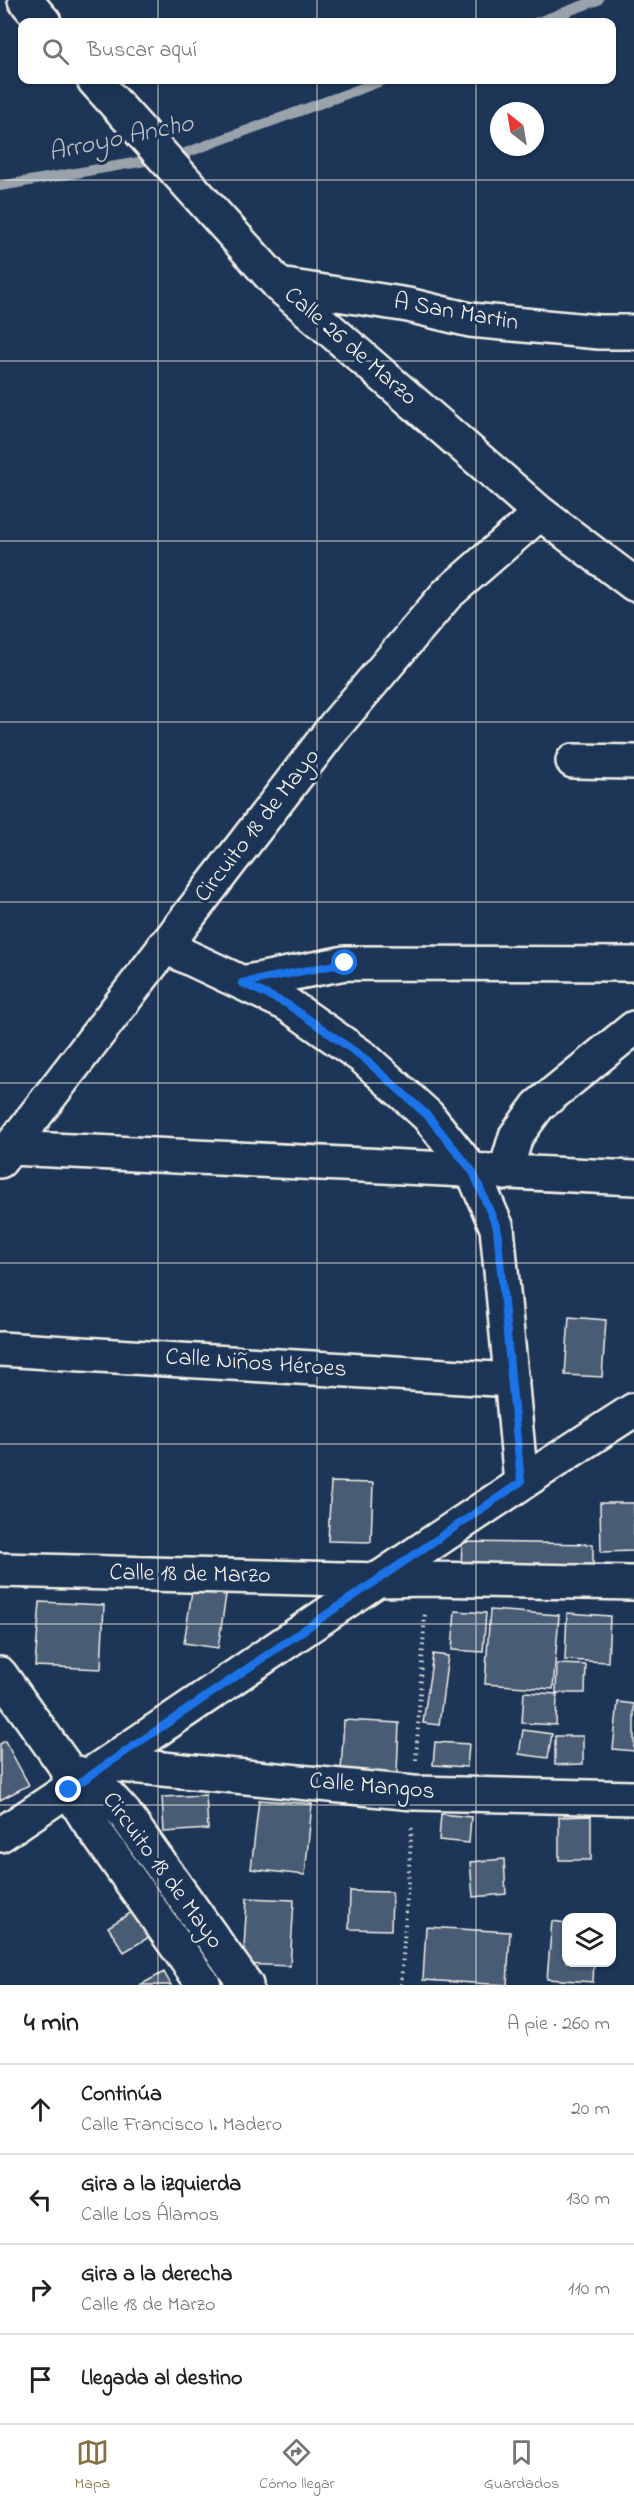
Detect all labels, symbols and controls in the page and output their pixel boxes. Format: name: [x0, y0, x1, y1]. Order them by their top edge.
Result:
search box: [18, 18, 616, 84]
icon: search: [39, 35, 72, 68]
text: Buscar aquí: [87, 35, 197, 67]
north arrow: [490, 102, 544, 156]
water label: Arroyo Ancho: [45, 105, 198, 173]
street label: Calle 26 de Marzo: [275, 279, 425, 415]
street label: A San Martin: [391, 285, 521, 341]
street label: Circuito 18 de Mayo: [187, 742, 330, 911]
route start: [331, 949, 357, 975]
street label: Calle Niños Héroes: [164, 1340, 348, 1388]
street label: Calle 18 de Marzo: [109, 1556, 271, 1594]
street label: Calle Mangos: [308, 1764, 436, 1810]
route end: [55, 1776, 81, 1802]
street label: Circuito 18 de Mayo: [92, 1785, 231, 1958]
map controls: [562, 1913, 616, 1967]
button: layers: [562, 1913, 616, 1967]
text: 4 min: [24, 2005, 79, 2043]
text: A pie · 260 m: [507, 2010, 610, 2039]
text: Continúa: [81, 2079, 162, 2111]
icon: ahead: [24, 2093, 57, 2126]
text: 20 m: [571, 2095, 610, 2124]
text: Calle Francisco I. Madero: [81, 2111, 282, 2140]
text: Gira a la izquierda: [81, 2169, 241, 2201]
icon: left: [24, 2183, 57, 2216]
text: 130 m: [566, 2185, 610, 2214]
text: Calle Los Álamos: [81, 2201, 219, 2230]
text: Gira a la derecha: [81, 2259, 232, 2291]
icon: right: [24, 2273, 57, 2306]
text: 110 m: [568, 2275, 610, 2304]
text: Calle 18 de Marzo: [81, 2291, 215, 2320]
icon: arrive: [24, 2363, 57, 2396]
text: Llegada al destino: [81, 2363, 242, 2395]
tab: Mapa: [75, 2436, 110, 2496]
tab: Cómo llegar: [259, 2436, 335, 2496]
tab: Guardados: [484, 2436, 559, 2496]

